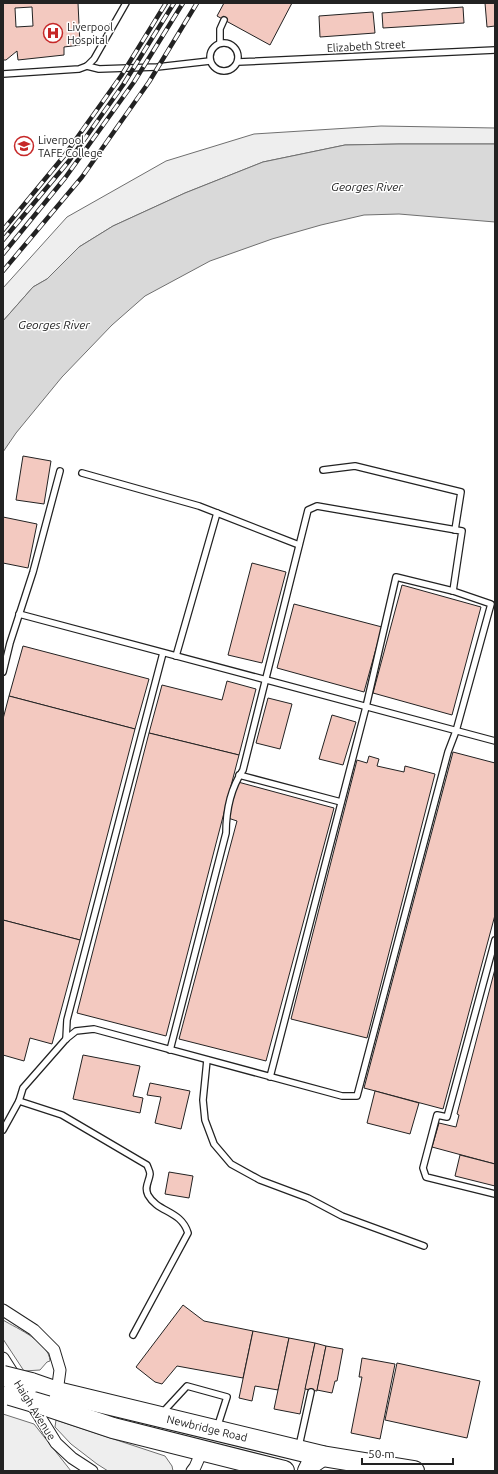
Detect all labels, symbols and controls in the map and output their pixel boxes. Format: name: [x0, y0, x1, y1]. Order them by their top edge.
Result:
place label: Liverpool Hospital: [67, 21, 113, 46]
hospital icon: Liverpool Hospital: [42, 22, 64, 44]
street label: Elizabeth Street: [326, 38, 406, 54]
place label: Liverpool TAFE College: [38, 134, 103, 159]
school or university icon: Liverpool TAFE College: [13, 135, 35, 157]
water label: Georges River: [331, 180, 403, 193]
water label: Georges River: [18, 318, 90, 331]
street label: Haigh Avenue: [12, 1378, 58, 1442]
street label: Newbridge Road: [166, 1413, 249, 1444]
scale bar: [362, 1440, 453, 1466]
text: 50 m: [368, 1447, 395, 1460]

